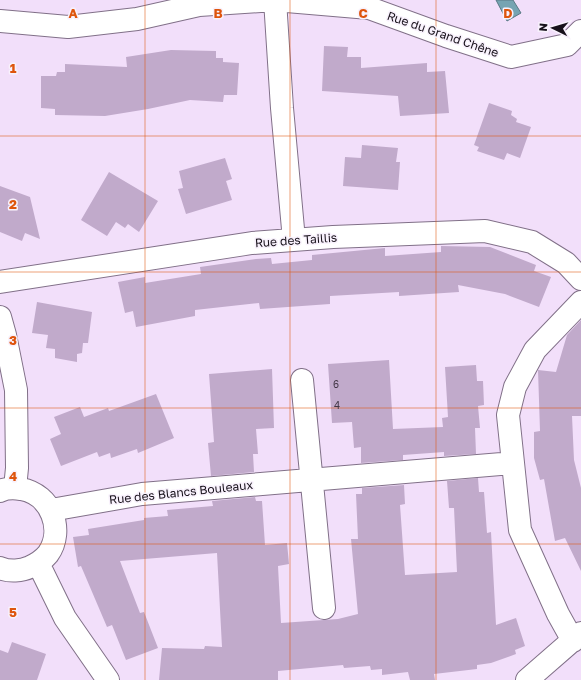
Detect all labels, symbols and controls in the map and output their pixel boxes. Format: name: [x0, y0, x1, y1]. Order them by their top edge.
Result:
text: A: [68, 5, 78, 21]
text: B: [213, 5, 223, 21]
text: C: [358, 5, 368, 21]
text: D: [503, 5, 513, 21]
street label: Rue du Grand Chêne: [385, 8, 501, 60]
north arrow: [533, 8, 573, 48]
text: N: [536, 22, 549, 32]
text: 1: [10, 60, 17, 76]
text: 2: [9, 196, 17, 212]
street label: Rue des Taillis: [254, 230, 338, 250]
text: 3: [9, 332, 17, 348]
house number: 6: [333, 378, 339, 390]
house number: 4: [334, 399, 340, 411]
text: 4: [9, 468, 17, 484]
street label: Rue des Blancs Bouleaux: [108, 477, 254, 507]
text: 5: [9, 604, 17, 620]

